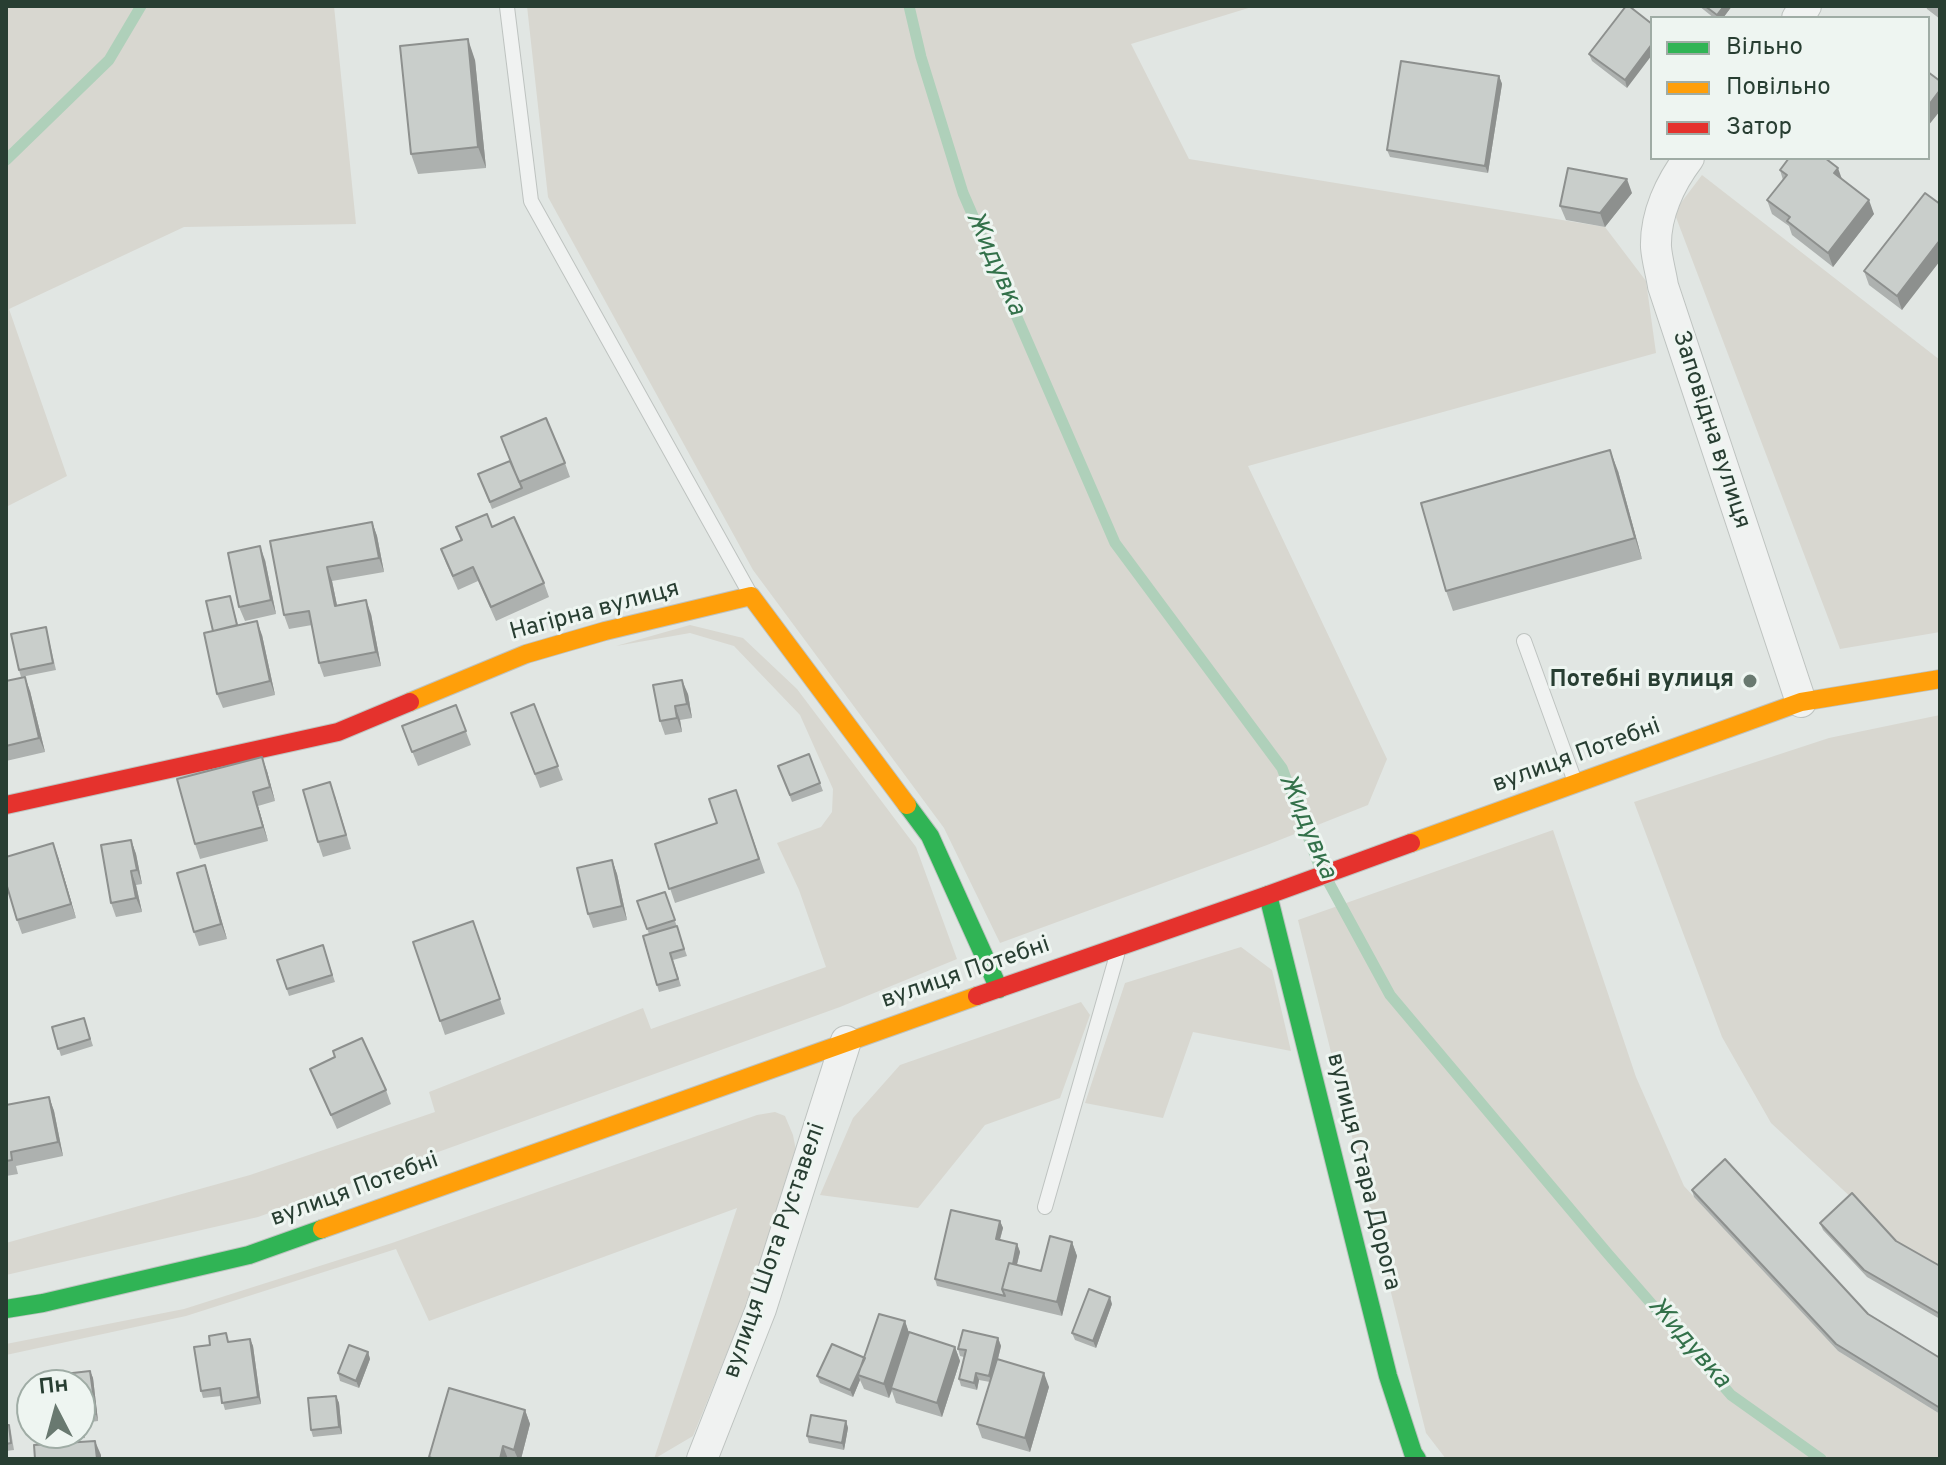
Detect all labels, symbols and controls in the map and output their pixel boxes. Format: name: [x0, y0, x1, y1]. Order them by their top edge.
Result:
legend: [1650, 16, 1930, 160]
text: Вільно: [1726, 33, 1803, 63]
text: Повільно: [1726, 73, 1831, 103]
text: Затор: [1726, 113, 1792, 143]
water label: Жидувка: [957, 207, 1031, 321]
street label: Заповідна вулиця: [1664, 327, 1756, 533]
street label: Нагірна вулиця: [507, 576, 683, 648]
place label: Потебні вулиця: [1549, 667, 1734, 695]
marker: Потебні вулиця: [1741, 672, 1759, 690]
street label: вулиця Потебні: [1489, 713, 1665, 801]
water label: Жидувка: [1270, 770, 1342, 884]
street label: вулиця Потебні: [878, 932, 1054, 1016]
street label: вулиця Стара Дорога: [1319, 1050, 1405, 1294]
street label: вулиця Шота Руставелі: [719, 1119, 833, 1383]
street label: вулиця Потебні: [267, 1147, 443, 1235]
water label: Жидувка: [1640, 1292, 1736, 1396]
north arrow: [16, 1369, 96, 1449]
text: Пн: [37, 1372, 70, 1402]

